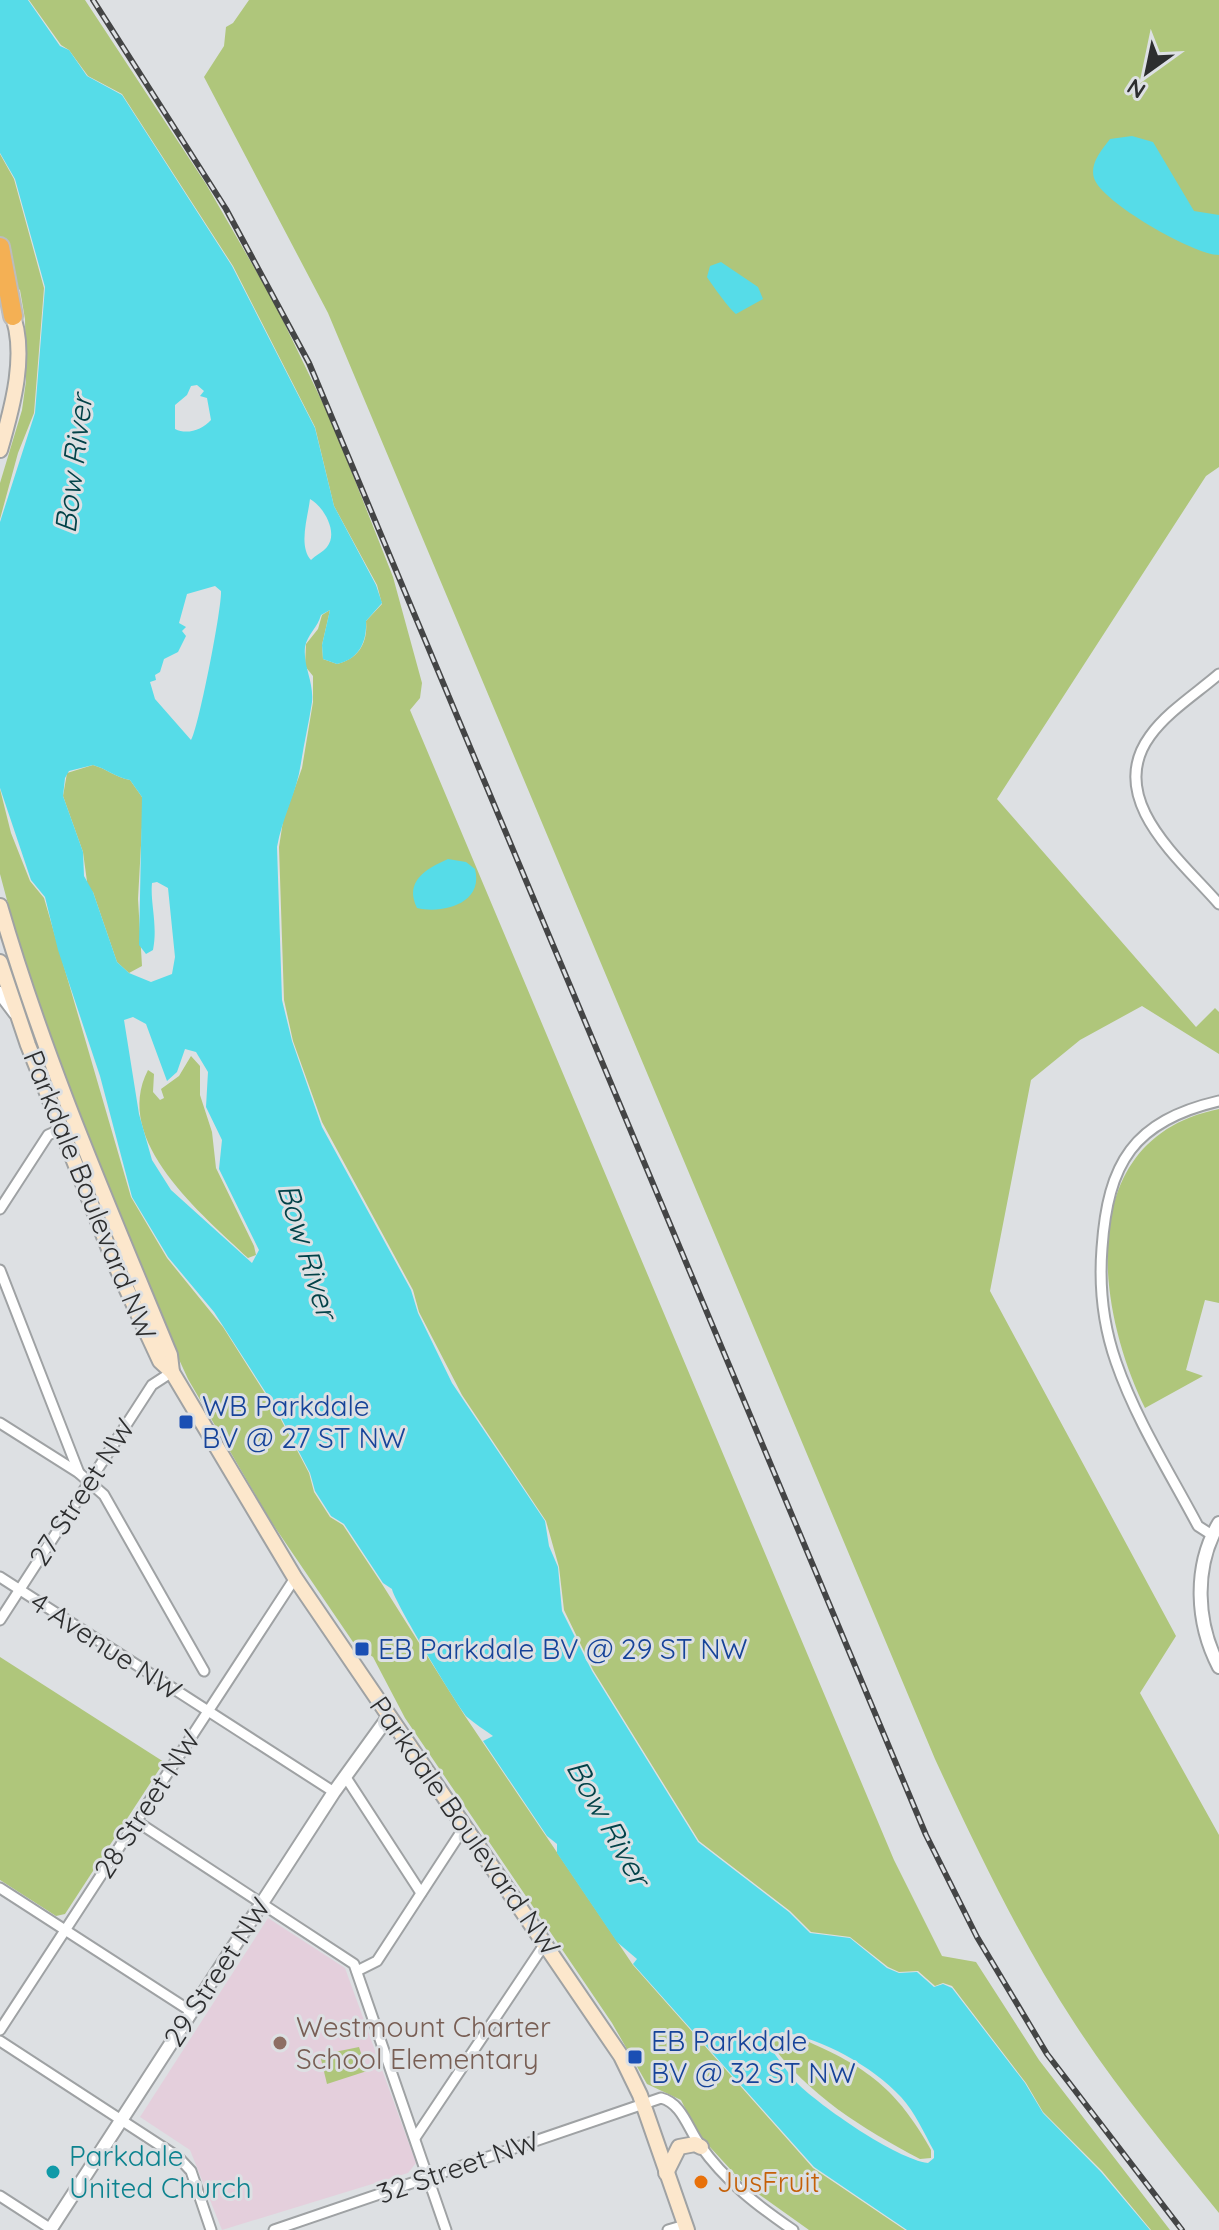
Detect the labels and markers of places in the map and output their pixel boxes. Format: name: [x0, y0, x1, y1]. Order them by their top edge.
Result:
place label: WB Parkdale BV @ 27 ST NW: [202, 1388, 406, 1455]
marker: WB Parkdale BV @ 27 ST NW: [177, 1413, 195, 1431]
place label: EB Parkdale BV @ 29 ST NW: [378, 1631, 748, 1666]
marker: EB Parkdale BV @ 29 ST NW: [353, 1640, 371, 1658]
place label: Westmount Charter School Elementary: [296, 2009, 551, 2076]
place label: EB Parkdale BV @ 32 ST NW: [651, 2023, 856, 2090]
marker: Westmount Charter School Elementary: [271, 2034, 289, 2052]
marker: EB Parkdale BV @ 32 ST NW: [626, 2048, 644, 2066]
place label: Parkdale United Church: [69, 2138, 252, 2205]
marker: Parkdale United Church: [44, 2163, 62, 2181]
place label: JusFruit: [717, 2164, 820, 2199]
marker: JusFruit: [692, 2173, 710, 2191]

